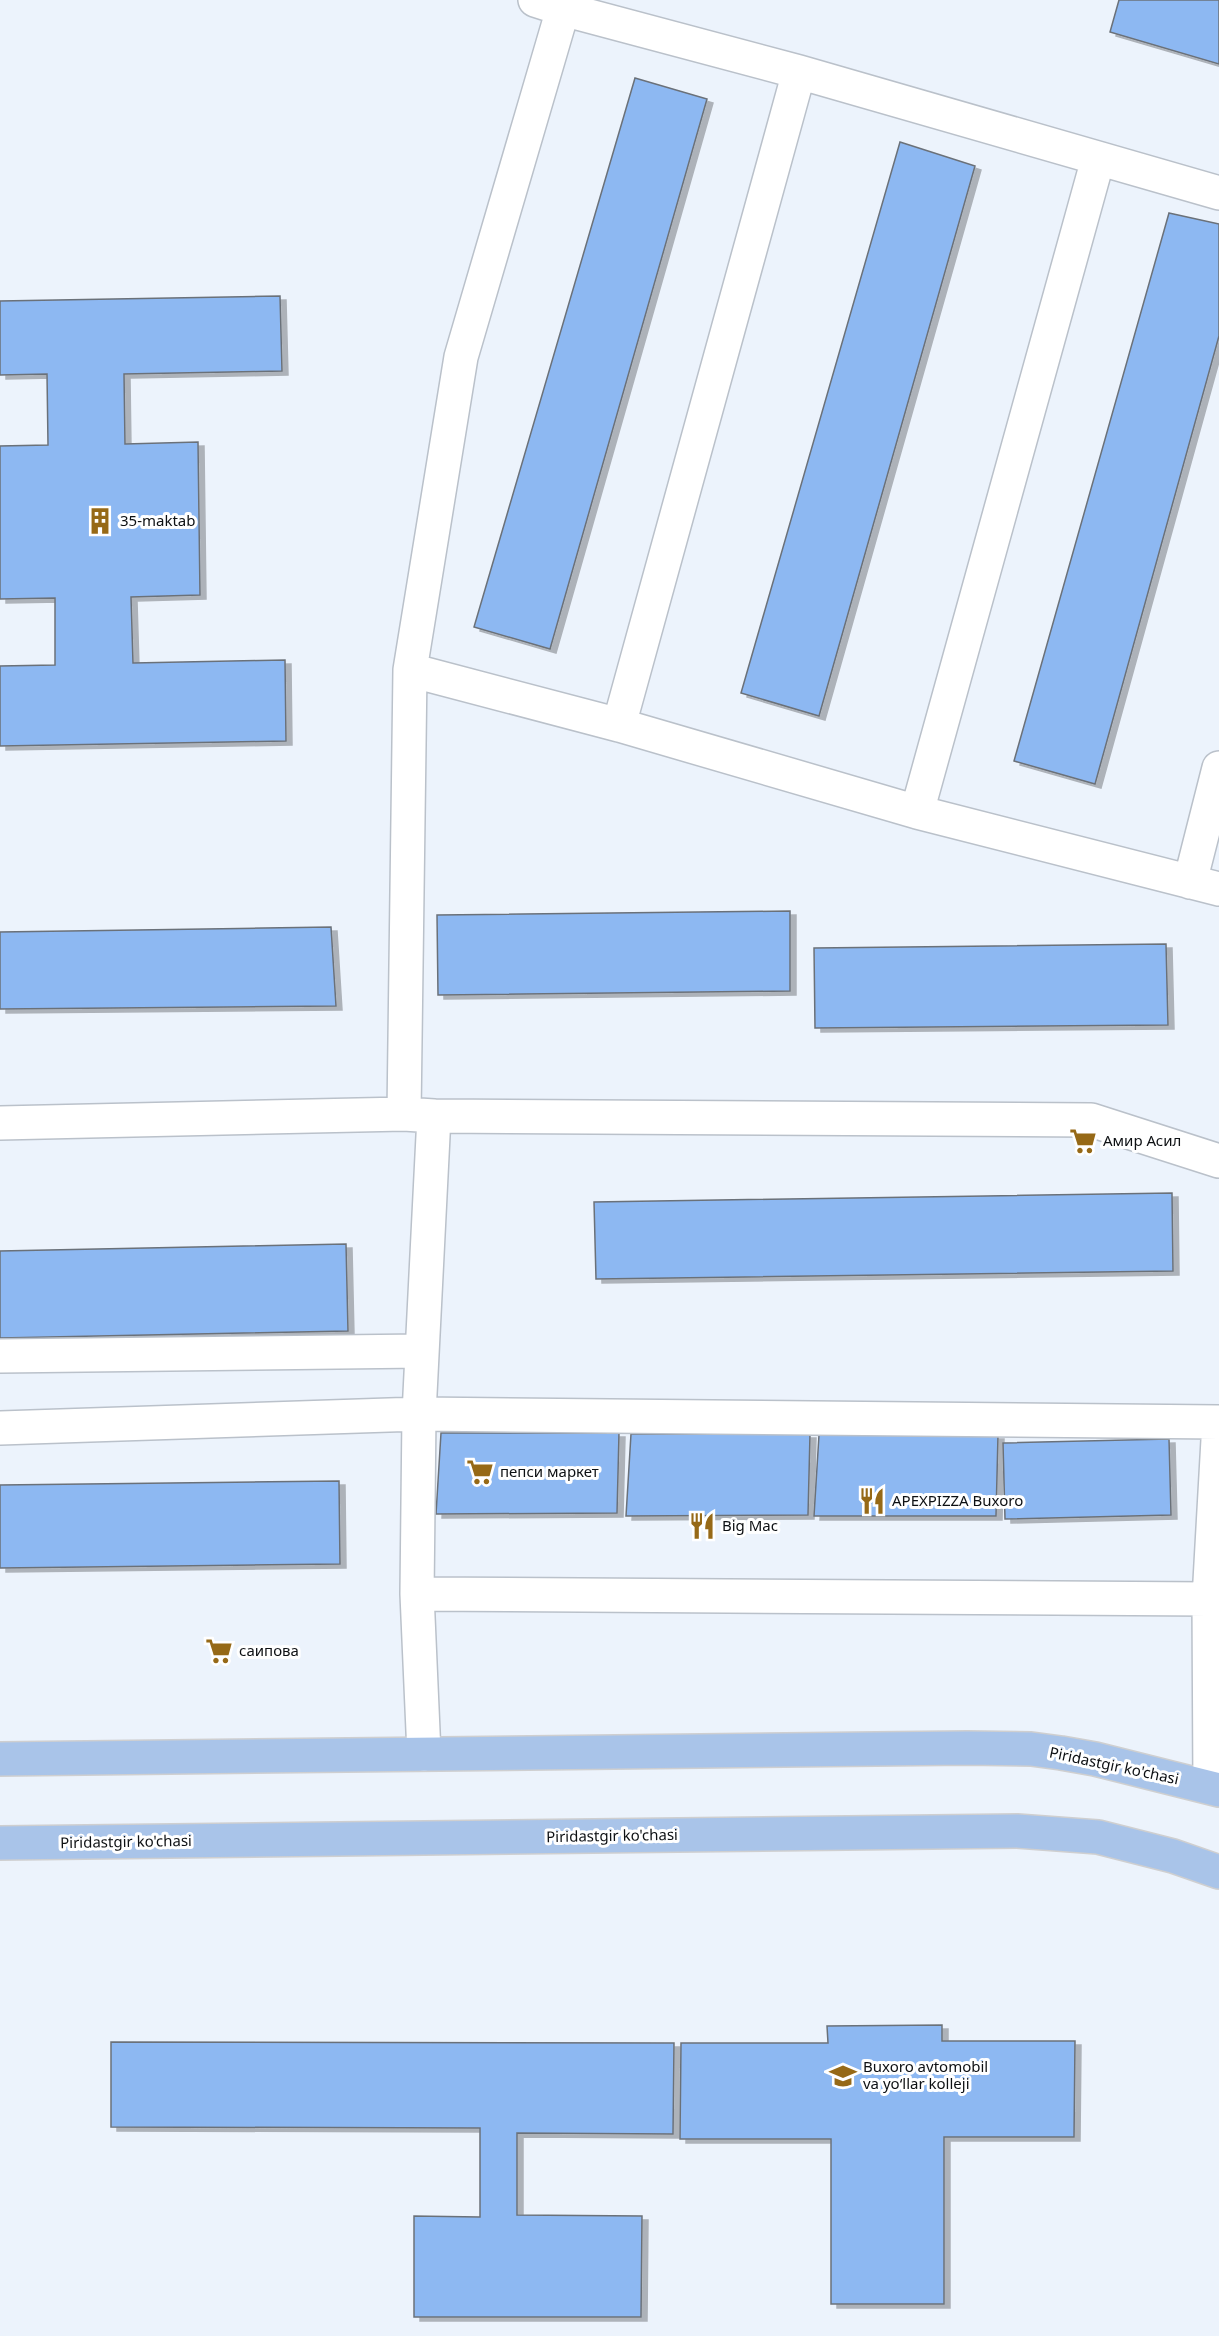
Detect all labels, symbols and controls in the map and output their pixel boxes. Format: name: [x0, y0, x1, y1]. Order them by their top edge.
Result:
building icon: 35-maktab: [85, 506, 115, 536]
place label: 35-maktab: [120, 510, 196, 530]
supermarket icon: Амир Асил: [1068, 1126, 1098, 1156]
place label: Амир Асил: [1103, 1130, 1181, 1150]
supermarket icon: пепси маркет: [465, 1457, 495, 1487]
place label: пепси маркет: [500, 1461, 599, 1481]
restaurant icon: APEXPIZZA Buxoro: [857, 1486, 887, 1516]
place label: APEXPIZZA Buxoro: [892, 1490, 1023, 1510]
restaurant icon: Big Mac: [687, 1511, 717, 1541]
place label: Big Mac: [722, 1515, 778, 1535]
supermarket icon: саипова: [204, 1636, 234, 1666]
place label: саипова: [239, 1640, 299, 1660]
street label: Piridastgir ko'chasi: [1048, 1742, 1181, 1789]
street label: Piridastgir ko'chasi: [546, 1824, 678, 1846]
street label: Piridastgir ko'chasi: [60, 1830, 192, 1852]
place label: Buxoro avtomobil va yo‘llar kolleji: [863, 2056, 988, 2093]
school or university icon: Buxoro avtomobil va yo‘llar kolleji: [828, 2061, 858, 2091]

